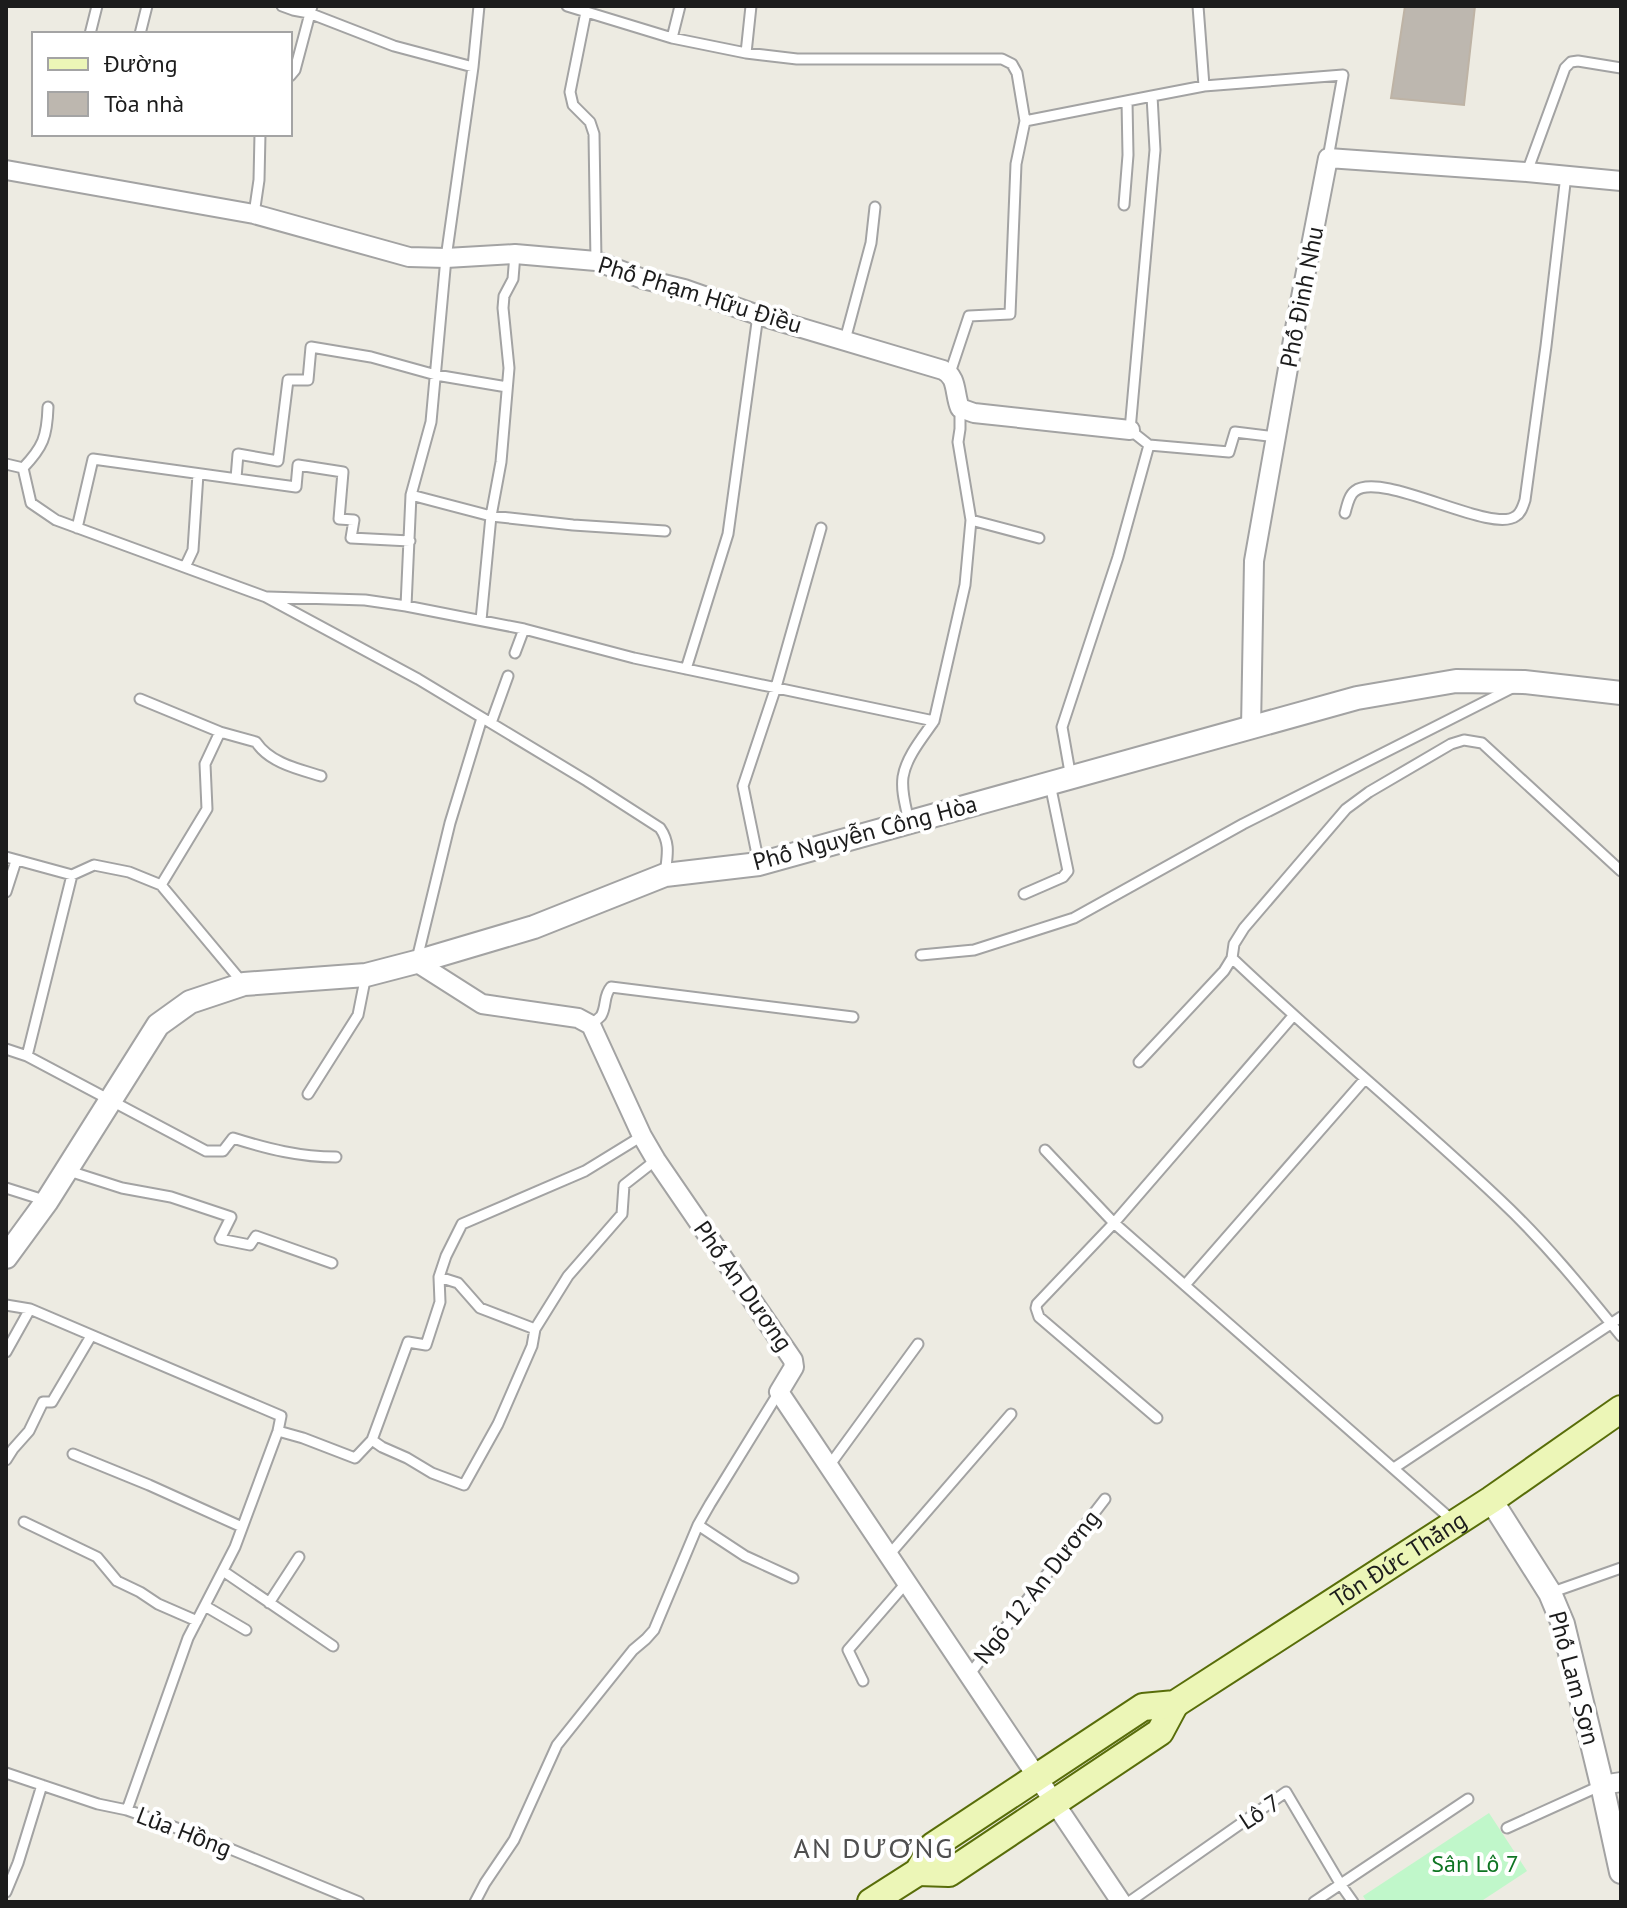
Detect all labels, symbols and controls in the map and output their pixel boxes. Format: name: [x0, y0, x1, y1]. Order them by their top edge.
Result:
legend: [32, 32, 292, 136]
text: Đường: [103, 48, 178, 79]
text: Tòa nhà: [104, 88, 184, 119]
street label: Phố Đinh Nhu: [1273, 224, 1330, 370]
street label: Phố Phạm Hữu Điều: [594, 249, 806, 340]
street label: Phố Nguyễn Công Hòa: [749, 788, 980, 877]
street label: Phố An Dương: [687, 1215, 800, 1357]
street label: Ngõ 12 An Dương: [967, 1503, 1106, 1670]
street label: Tôn Đức Thắng: [1325, 1504, 1472, 1614]
street label: Phố Lam Sơn: [1542, 1608, 1607, 1748]
street label: Lô 7: [1233, 1787, 1286, 1836]
street label: Lủa Hồng: [132, 1799, 236, 1864]
district label: AN DƯƠNG: [794, 1829, 954, 1866]
park label: Sân Lô 7: [1431, 1848, 1519, 1879]

